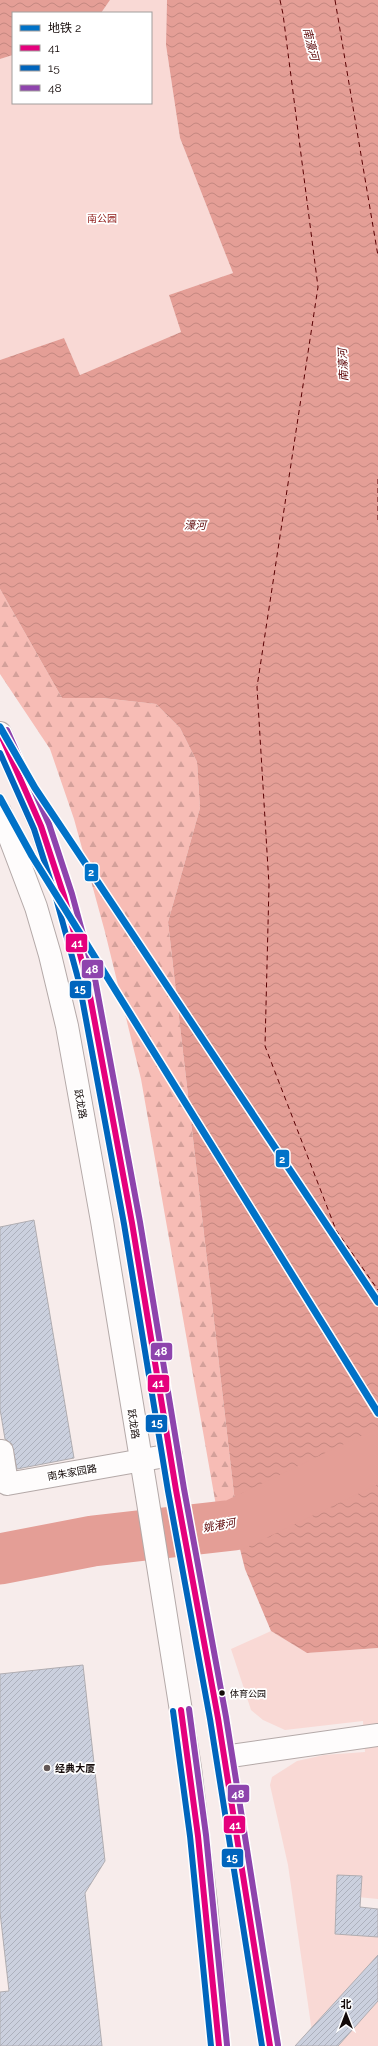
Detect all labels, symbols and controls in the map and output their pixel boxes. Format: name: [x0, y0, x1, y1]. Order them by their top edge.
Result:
legend: [12, 12, 152, 104]
text: 地铁 2: [48, 21, 81, 35]
water label: 南濠河: [300, 27, 321, 64]
text: 41: [48, 41, 60, 55]
text: 15: [48, 61, 60, 75]
text: 48: [48, 81, 62, 95]
park label: 南公园: [87, 213, 117, 224]
water label: 南濠河: [336, 346, 351, 382]
water label: 濠河: [184, 519, 208, 532]
line badge: 2: [84, 863, 99, 882]
text: 2: [88, 866, 94, 879]
line badge: 41: [65, 933, 88, 953]
text: 41: [71, 937, 83, 950]
line badge: 48: [81, 959, 104, 979]
text: 48: [86, 963, 99, 976]
line badge: 15: [69, 980, 92, 999]
text: 15: [74, 983, 86, 996]
street label: 跃龙路: [72, 1088, 89, 1120]
line badge: 2: [275, 1149, 290, 1168]
text: 2: [279, 1153, 285, 1166]
line badge: 48: [150, 1342, 173, 1361]
text: 48: [155, 1345, 168, 1358]
line badge: 41: [147, 1374, 170, 1393]
text: 41: [152, 1377, 164, 1390]
street label: 跃龙路: [126, 1408, 141, 1440]
line badge: 15: [145, 1414, 168, 1433]
text: 15: [151, 1417, 163, 1430]
street label: 南朱家园路: [47, 1463, 98, 1482]
water label: 姚港河: [202, 1516, 238, 1535]
marker: 体育公园: [217, 1688, 227, 1698]
place label: 体育公园: [230, 1689, 266, 1699]
marker: 经典大厦: [42, 1763, 52, 1773]
place label: 经典大厦: [55, 1763, 95, 1774]
line badge: 48: [227, 1784, 250, 1803]
text: 48: [232, 1788, 245, 1801]
line badge: 41: [223, 1815, 246, 1834]
text: 41: [229, 1819, 241, 1832]
line badge: 15: [221, 1848, 244, 1868]
text: 15: [226, 1852, 238, 1865]
north arrow: [326, 1994, 366, 2034]
text: 北: [341, 1998, 352, 2011]

